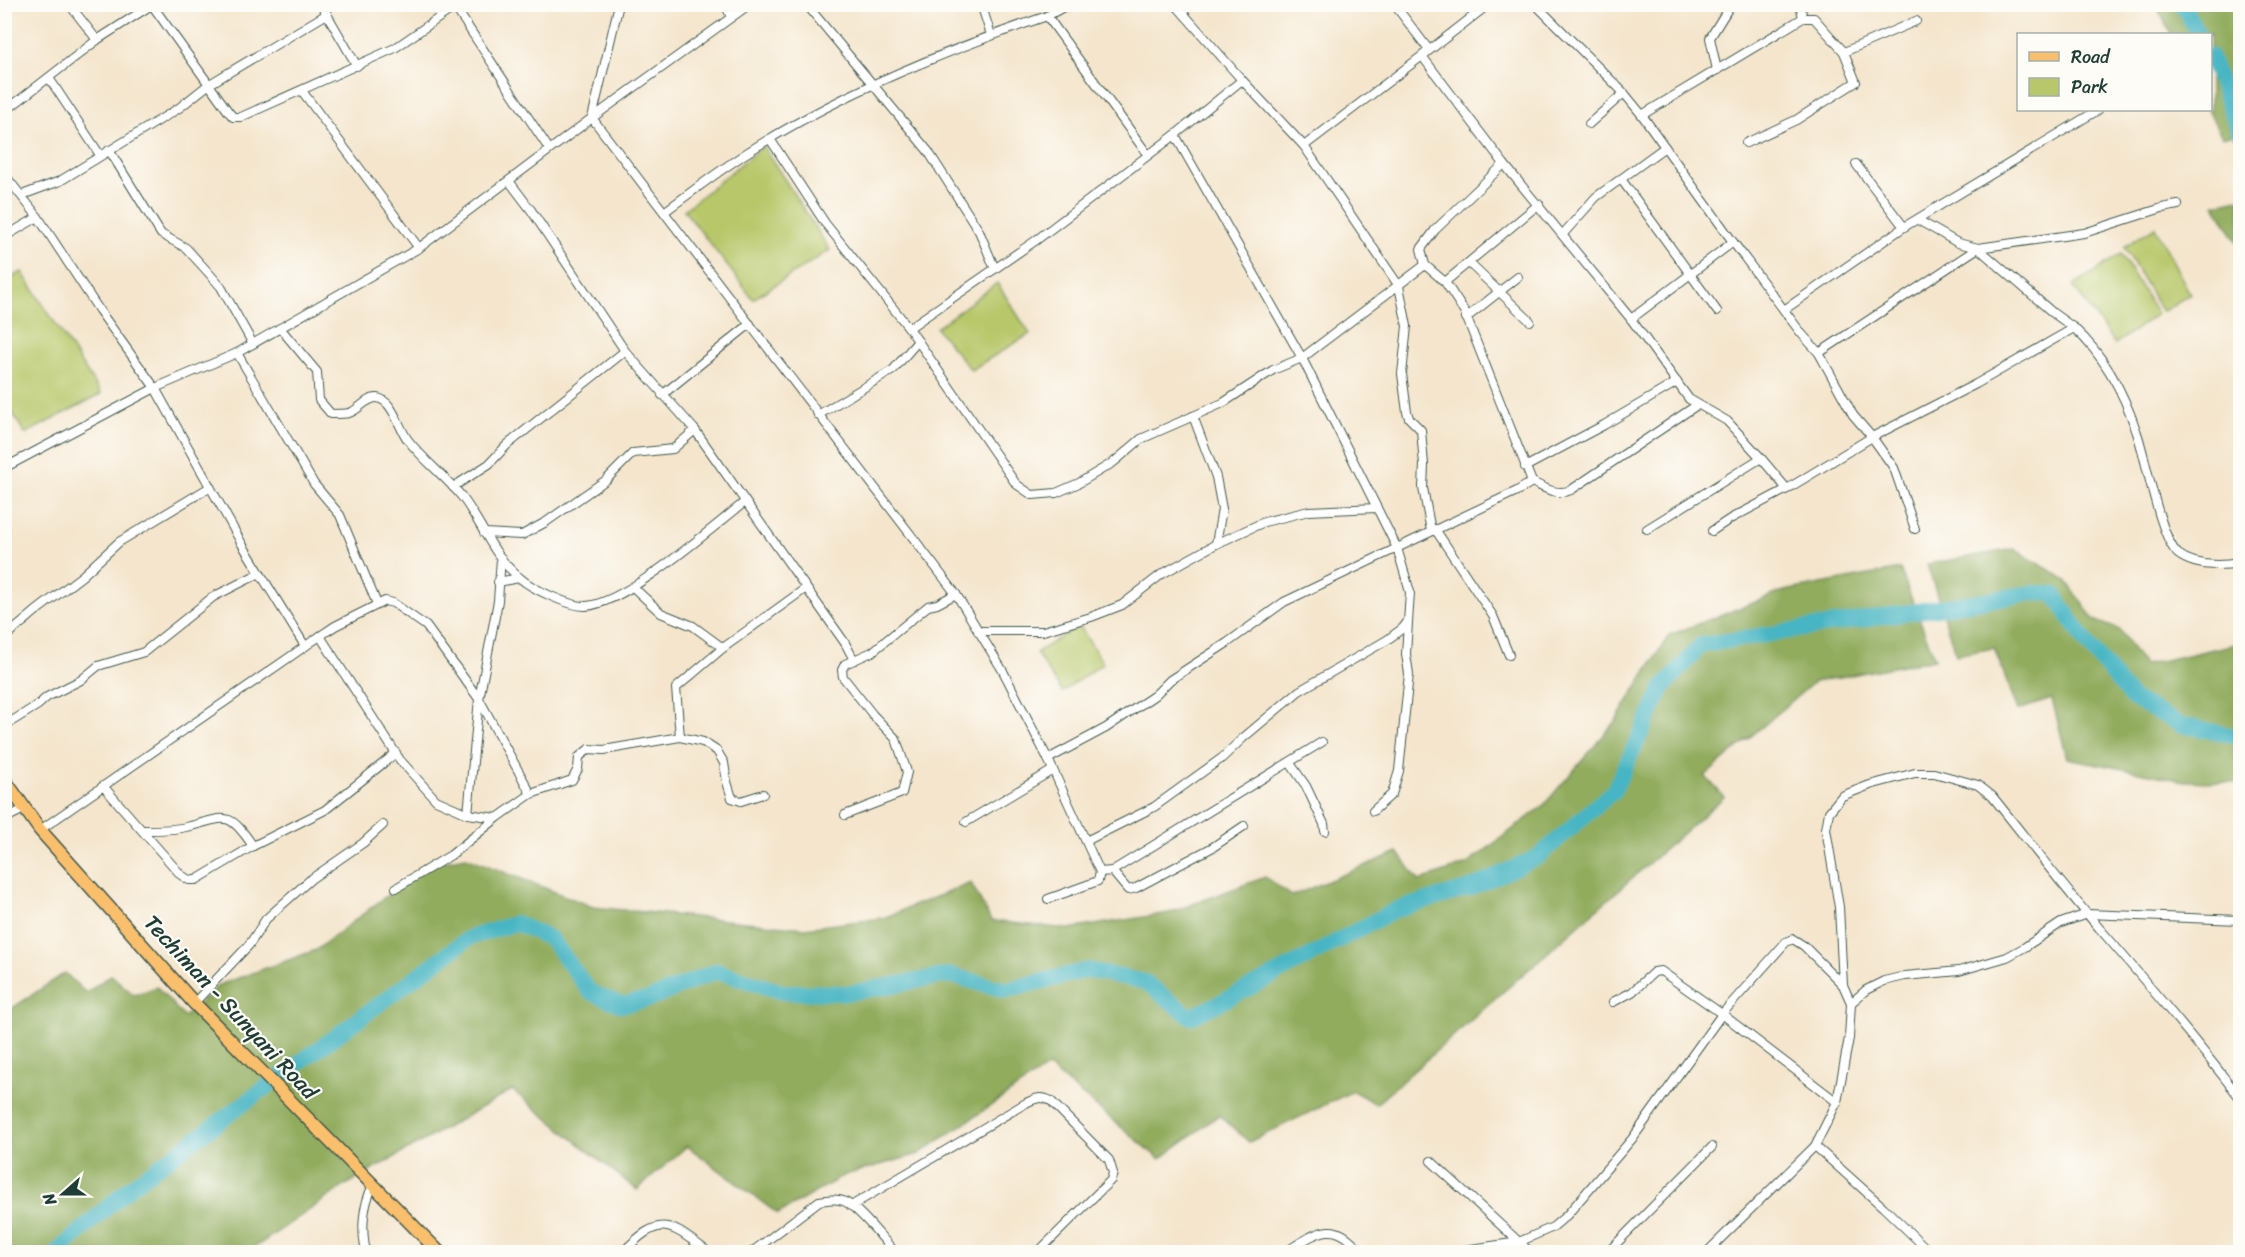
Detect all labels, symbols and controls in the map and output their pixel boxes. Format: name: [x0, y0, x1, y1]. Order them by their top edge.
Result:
legend: [2017, 33, 2212, 111]
text: Road: [2071, 41, 2111, 73]
text: Park: [2071, 71, 2108, 103]
street label: Techiman - Sunyani Road: [134, 905, 329, 1110]
north arrow: [33, 1164, 93, 1224]
text: N: [34, 1188, 65, 1211]

